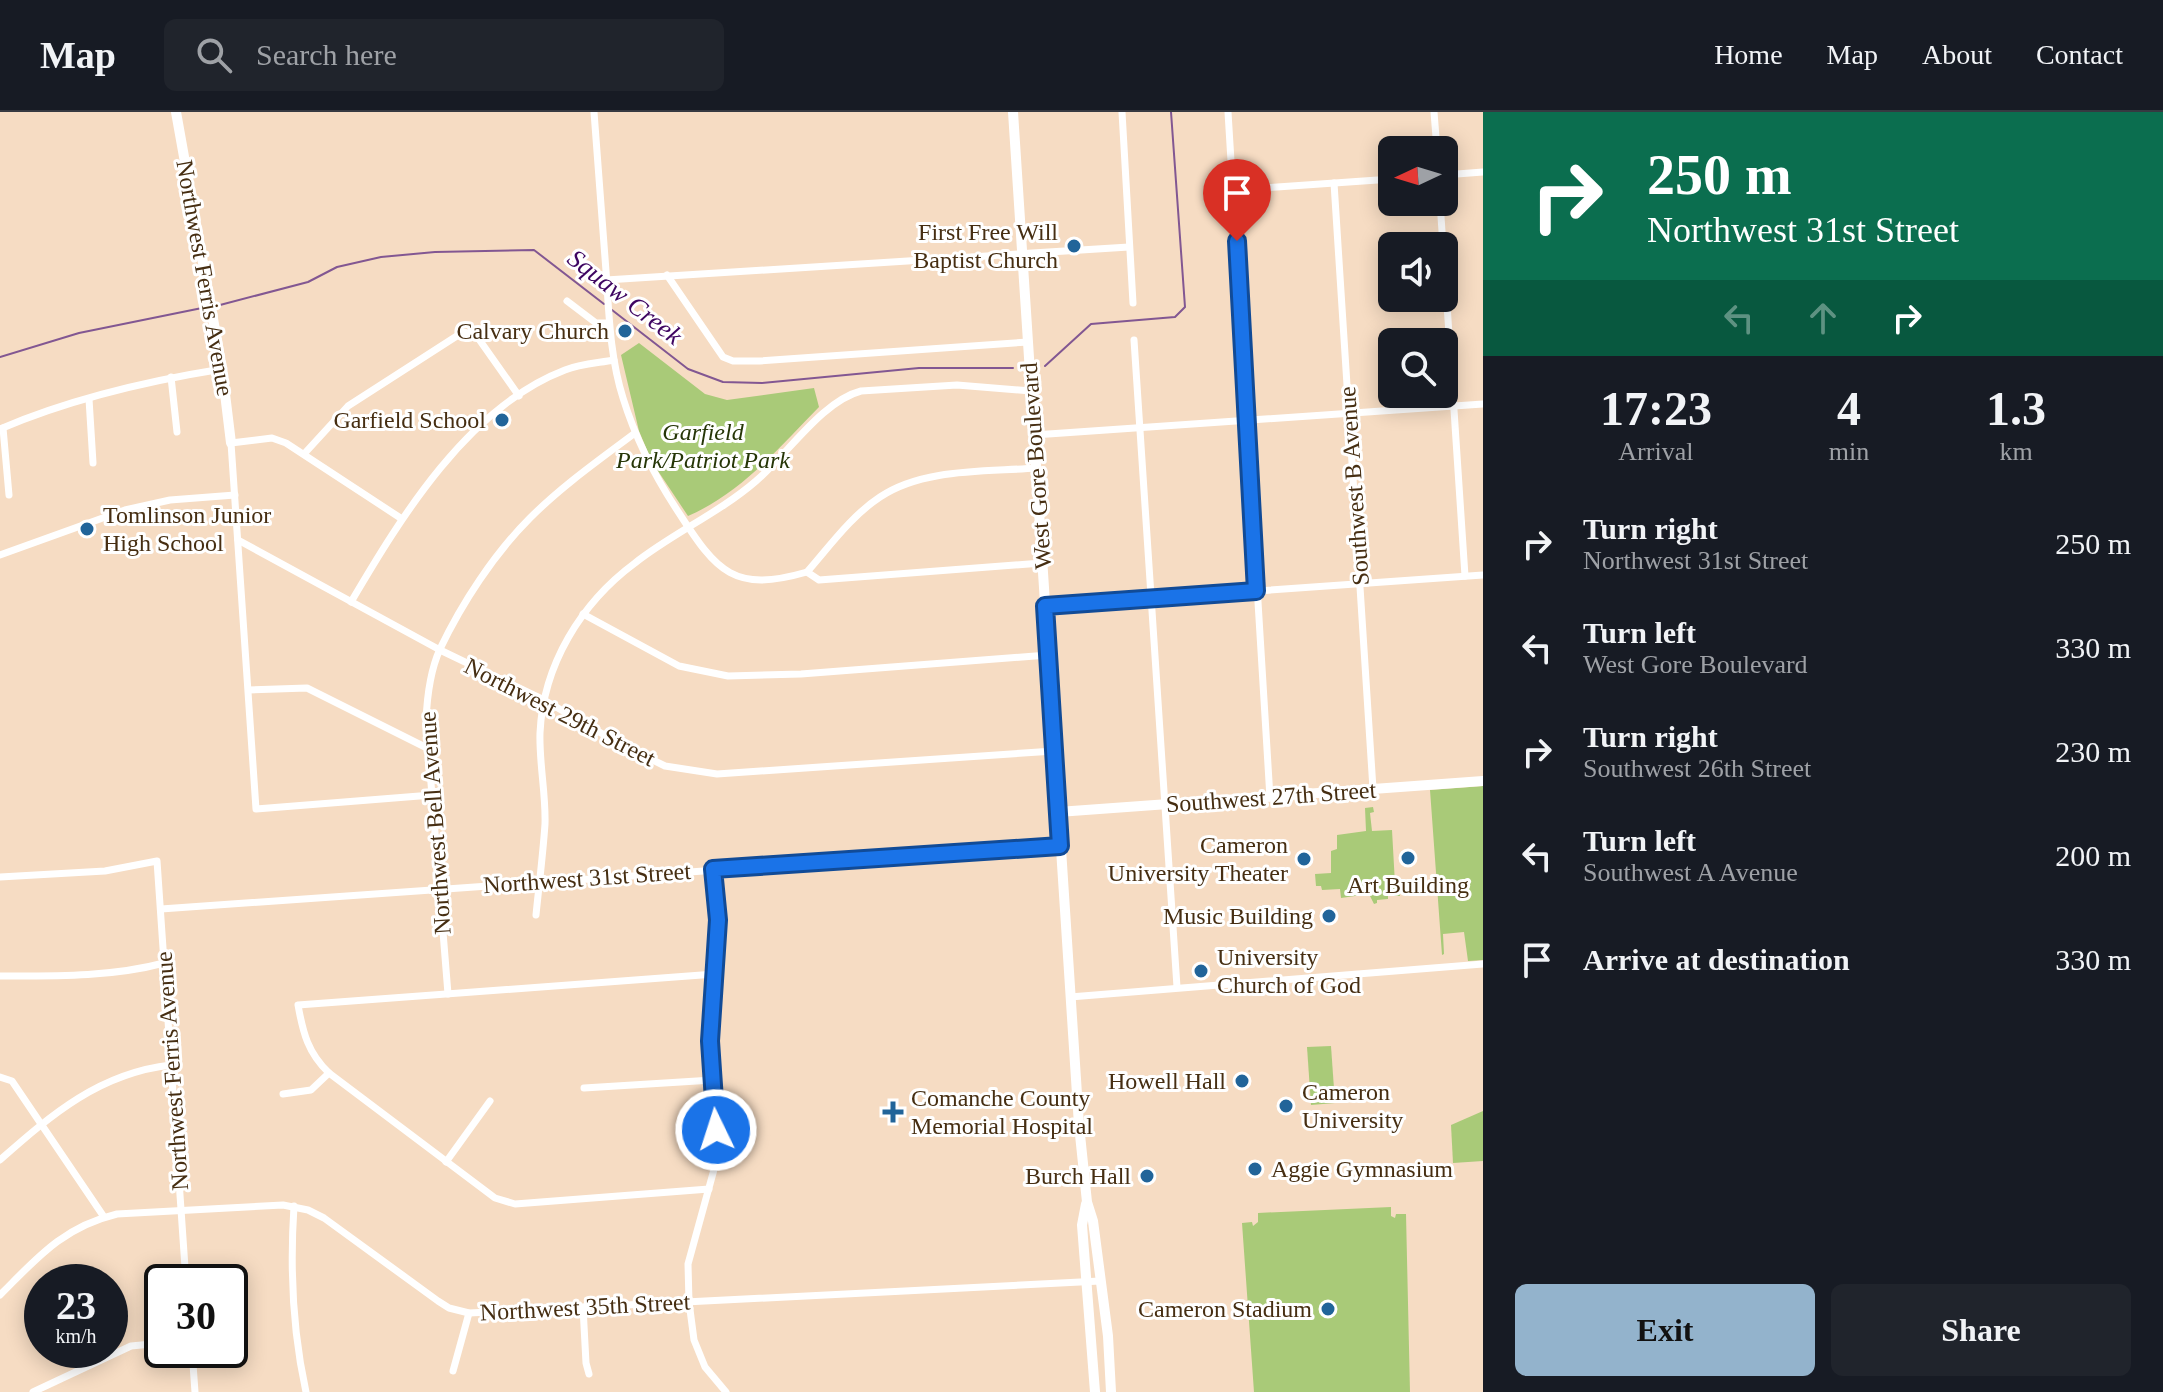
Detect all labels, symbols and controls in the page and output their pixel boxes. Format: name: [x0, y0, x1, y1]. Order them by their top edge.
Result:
search box: [164, 19, 724, 91]
icon: search: [192, 33, 236, 77]
text: Map: [40, 34, 116, 76]
text: Search here: [256, 38, 397, 71]
text: Home: [1714, 39, 1783, 70]
text: Map: [1827, 39, 1878, 70]
text: About: [1922, 39, 1992, 70]
text: Contact: [2036, 39, 2123, 70]
north arrow: [1378, 136, 1458, 216]
map controls: [1378, 136, 1458, 408]
icon: right: [1515, 144, 1619, 248]
text: 250 m: [1647, 144, 1792, 206]
street label: Northwest Ferris Avenue: [171, 158, 239, 398]
pin: [1203, 159, 1271, 241]
icon: arrive: [1215, 171, 1259, 215]
text: Northwest 31st Street: [1647, 210, 1959, 250]
place label: First Free Will Baptist Church: [913, 219, 1058, 273]
button: sound: [1378, 232, 1458, 312]
marker: First Free Will Baptist Church: [1065, 237, 1083, 255]
water label: Squaw Creek: [562, 243, 688, 351]
icon: left: [1717, 296, 1761, 340]
icon: ahead: [1801, 296, 1845, 340]
icon: right: [1885, 296, 1929, 340]
place label: Calvary Church: [456, 318, 609, 344]
marker: Calvary Church: [616, 322, 634, 340]
button: search: [1378, 328, 1458, 408]
street label: West Gore Boulevard: [1016, 362, 1056, 570]
text: 17:23: [1600, 382, 1712, 435]
text: 4: [1837, 382, 1861, 435]
text: 1.3: [1986, 382, 2046, 435]
street label: Southwest B Avenue: [1334, 386, 1374, 586]
place label: Garfield School: [333, 407, 486, 433]
marker: Garfield School: [493, 411, 511, 429]
park label: Garfield Park/Patriot Park: [615, 419, 790, 473]
text: Arrival: [1618, 437, 1693, 466]
text: min: [1829, 437, 1869, 466]
text: km: [1999, 437, 2033, 466]
place label: Tomlinson Junior High School: [103, 502, 271, 556]
text: Turn right: [1583, 512, 1718, 545]
marker: Tomlinson Junior High School: [78, 520, 96, 538]
icon: right: [1515, 522, 1559, 566]
text: 250 m: [2055, 527, 2131, 560]
text: Northwest 31st Street: [1583, 546, 1808, 575]
text: Turn left: [1583, 616, 1696, 649]
icon: left: [1515, 626, 1559, 670]
text: 330 m: [2055, 631, 2131, 664]
text: West Gore Boulevard: [1583, 650, 1808, 679]
street label: Northwest 29th Street: [460, 653, 660, 772]
street label: Northwest Bell Avenue: [414, 711, 456, 935]
text: Turn right: [1583, 720, 1718, 753]
icon: right: [1515, 730, 1559, 774]
text: 230 m: [2055, 735, 2131, 768]
text: Southwest 26th Street: [1583, 754, 1811, 783]
street label: Southwest 27th Street: [1165, 777, 1377, 817]
text: Turn left: [1583, 824, 1696, 857]
place label: Cameron University Theater: [1108, 832, 1288, 886]
icon: left: [1515, 834, 1559, 878]
text: 200 m: [2055, 839, 2131, 872]
marker: Art Building: [1399, 849, 1417, 867]
marker: Cameron University Theater: [1295, 850, 1313, 868]
street label: Northwest 31st Street: [482, 858, 692, 898]
text: Southwest A Avenue: [1583, 858, 1798, 887]
place label: Art Building: [1347, 872, 1469, 898]
place label: Music Building: [1163, 903, 1313, 929]
marker: Music Building: [1320, 907, 1338, 925]
icon: arrive: [1515, 938, 1559, 982]
text: Arrive at destination: [1583, 943, 1850, 976]
text: 330 m: [2055, 943, 2131, 976]
place label: University Church of God: [1217, 944, 1361, 998]
street label: Northwest Ferris Avenue: [151, 951, 193, 1191]
marker: University Church of God: [1192, 962, 1210, 980]
place label: Howell Hall: [1108, 1068, 1226, 1094]
marker: Howell Hall: [1233, 1072, 1251, 1090]
place label: Cameron University: [1302, 1079, 1403, 1133]
place label: Comanche County Memorial Hospital: [911, 1085, 1093, 1139]
position arrow: [674, 1088, 758, 1172]
marker: Cameron University: [1277, 1097, 1295, 1115]
marker: Comanche County Memorial Hospital: [882, 1101, 904, 1123]
place label: Aggie Gymnasium: [1271, 1156, 1453, 1182]
marker: Aggie Gymnasium: [1246, 1160, 1264, 1178]
place label: Burch Hall: [1025, 1163, 1131, 1189]
marker: Burch Hall: [1138, 1167, 1156, 1185]
speed limit sign: 30: [144, 1264, 248, 1368]
text: 23: [56, 1283, 96, 1328]
button: Exit: [1515, 1284, 1815, 1376]
button: Share: [1831, 1284, 2131, 1376]
street label: Northwest 35th Street: [479, 1288, 691, 1325]
place label: Cameron Stadium: [1138, 1296, 1312, 1322]
marker: Cameron Stadium: [1319, 1300, 1337, 1318]
text: km/h: [55, 1325, 97, 1347]

